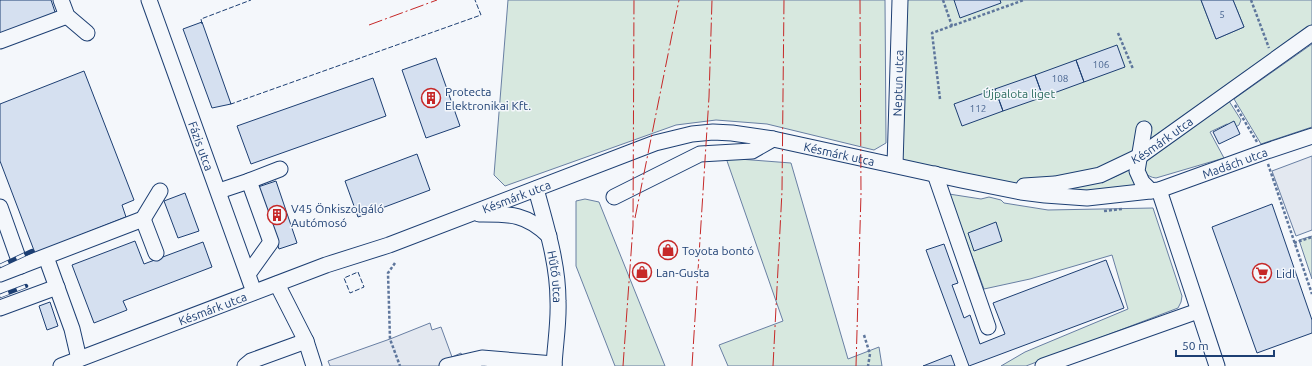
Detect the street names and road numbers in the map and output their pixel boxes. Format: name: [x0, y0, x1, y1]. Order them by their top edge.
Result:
street label: Neptun utca: [890, 50, 905, 117]
street label: Késmárk utca: [1129, 114, 1195, 166]
street label: Fázis utca: [187, 119, 216, 172]
street label: Késmárk utca: [803, 139, 876, 167]
street label: Madách utca: [1200, 145, 1269, 180]
street label: Késmárk utca: [480, 177, 552, 215]
street label: Hűtő utca: [546, 249, 565, 303]
street label: Késmárk utca: [176, 289, 248, 327]

